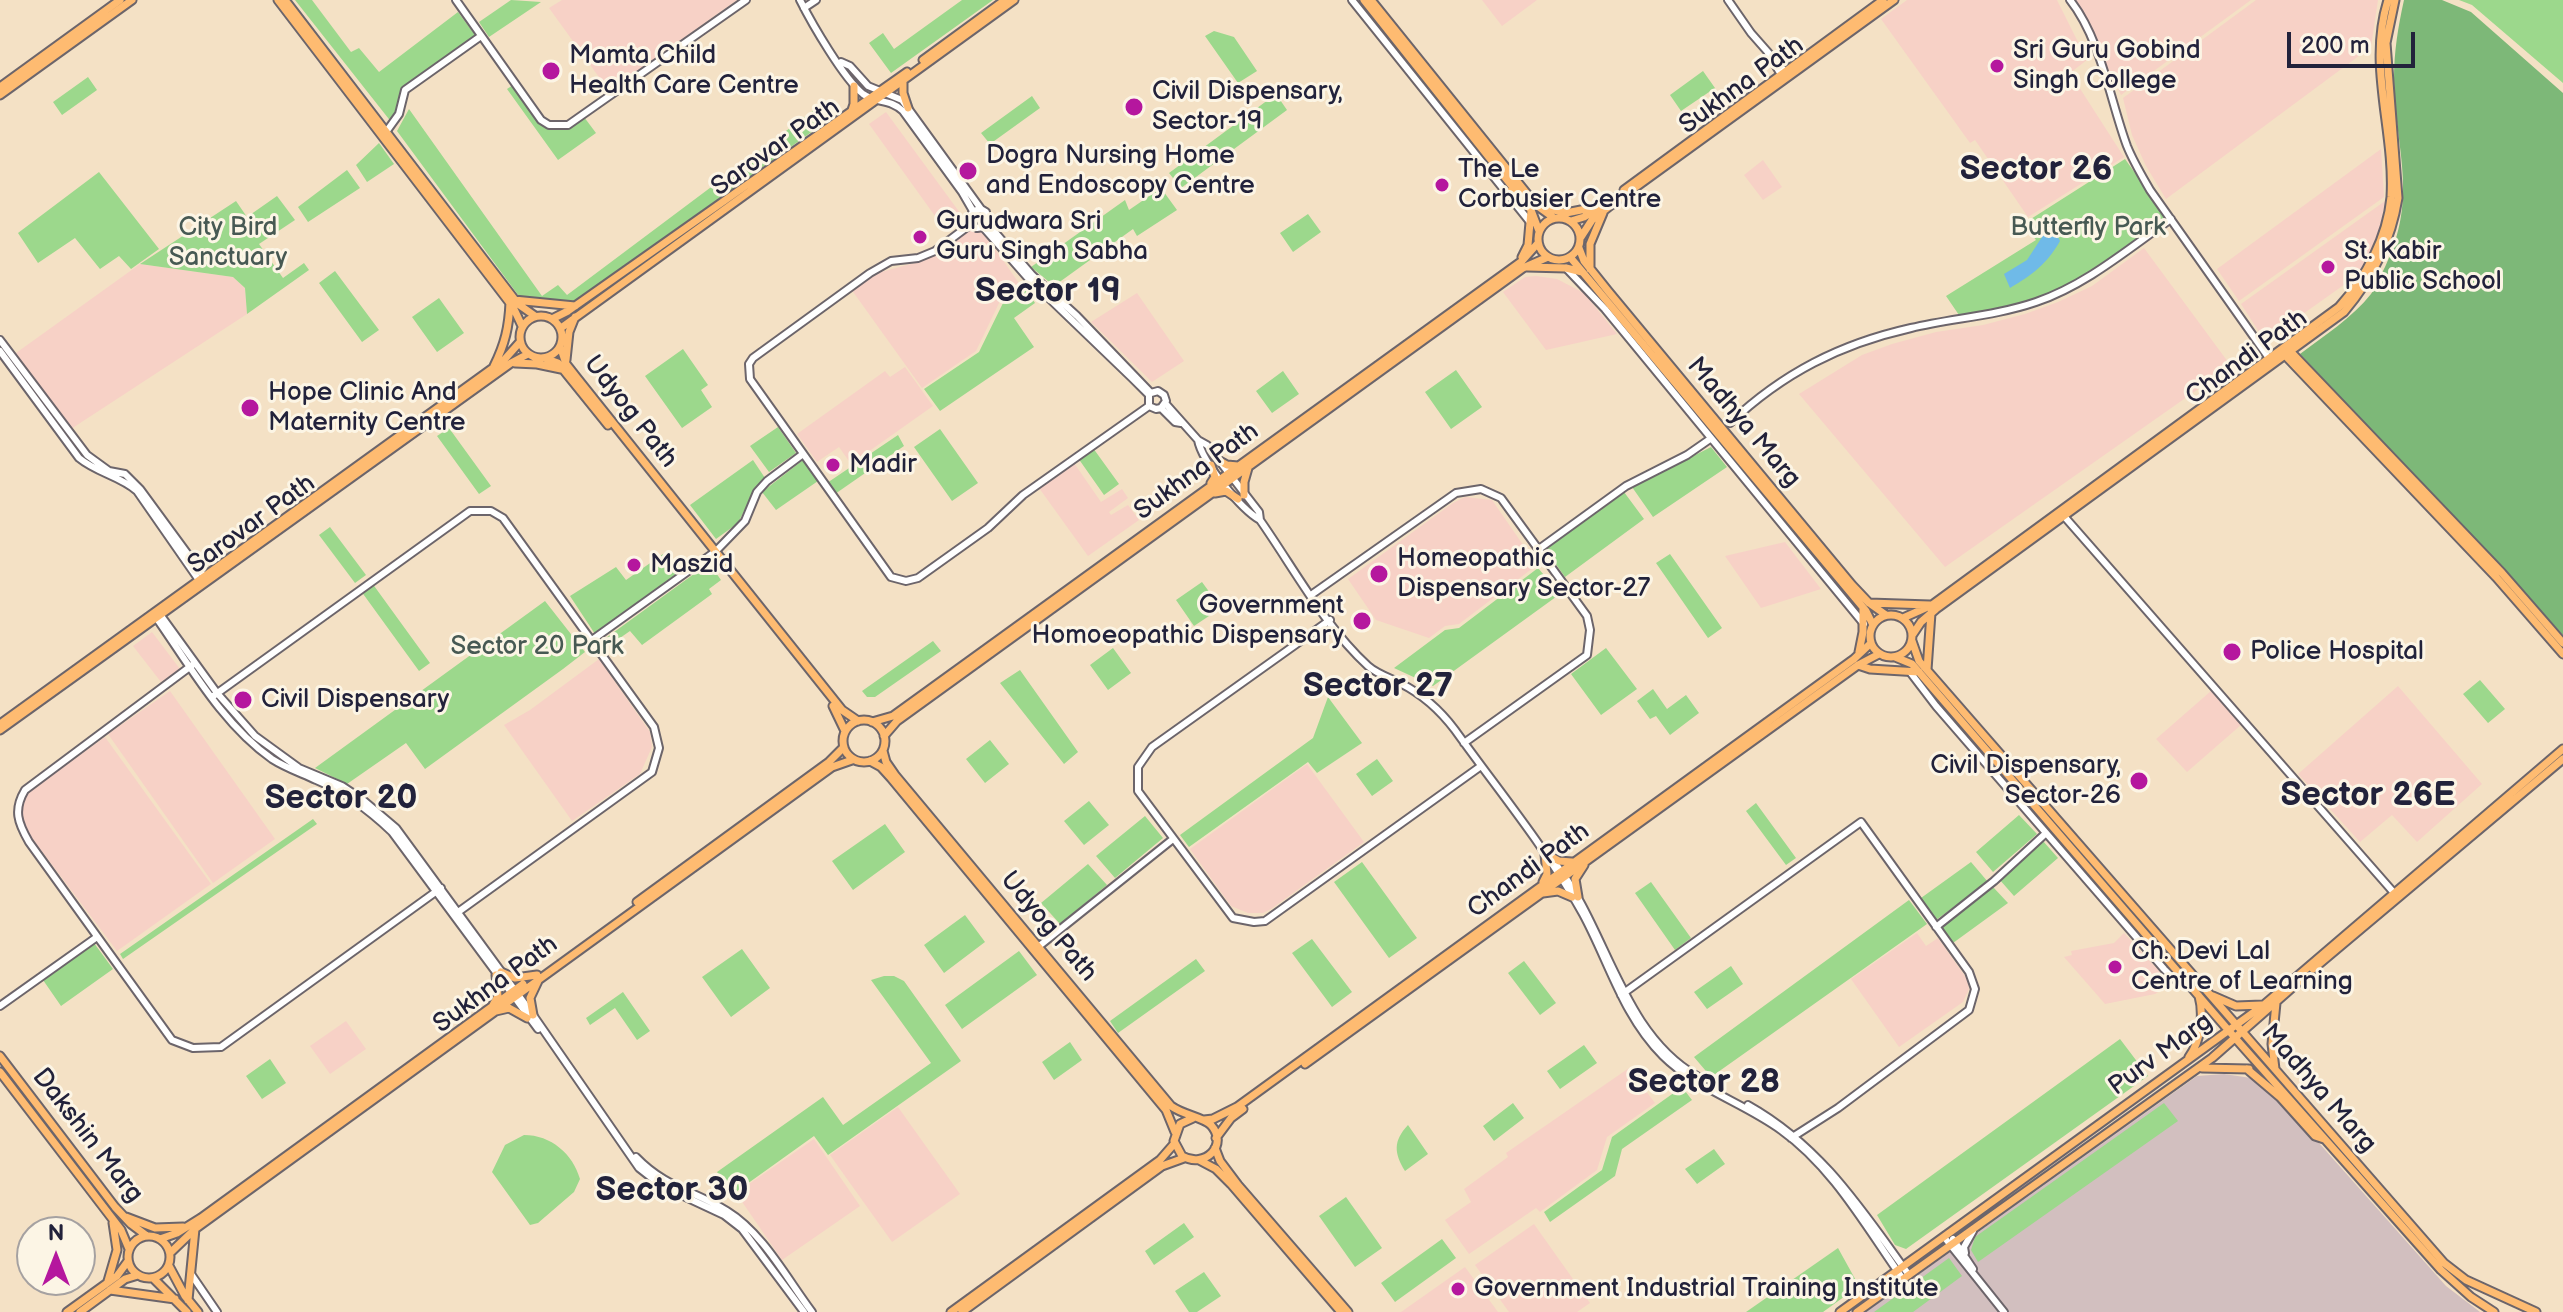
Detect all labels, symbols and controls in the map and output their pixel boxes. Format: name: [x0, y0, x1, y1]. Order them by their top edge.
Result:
scale bar: [2291, 16, 2419, 66]
street label: Sukhna Path: [1674, 30, 1810, 142]
text: 200 m: [2301, 31, 2370, 60]
place label: Sri Guru Gobind Singh College: [2013, 35, 2201, 96]
place label: Mamta Child Health Care Centre: [569, 40, 799, 102]
marker: Sri Guru Gobind Singh College: [1988, 57, 2006, 75]
marker: Mamta Child Health Care Centre: [540, 60, 562, 82]
place label: Civil Dispensary, Sector-19: [1152, 76, 1343, 138]
street label: Sarovar Path: [706, 92, 846, 204]
marker: Civil Dispensary, Sector-19: [1123, 96, 1145, 118]
place label: Dogra Nursing Home and Endoscopy Centre: [986, 140, 1255, 202]
district label: Sector 26: [1960, 150, 2112, 190]
place label: The Le Corbusier Centre: [1458, 154, 1661, 216]
marker: Dogra Nursing Home and Endoscopy Centre: [957, 160, 979, 182]
marker: The Le Corbusier Centre: [1433, 176, 1451, 194]
place label: Gurudwara Sri Guru Singh Sabha: [936, 206, 1148, 268]
park label: City Bird Sanctuary: [169, 212, 287, 274]
park label: Butterfly Park: [2010, 212, 2166, 244]
marker: Gurudwara Sri Guru Singh Sabha: [911, 228, 929, 246]
place label: St. Kabir Public School: [2344, 236, 2501, 298]
marker: St. Kabir Public School: [2319, 258, 2337, 276]
district label: Sector 19: [975, 272, 1121, 312]
street label: Chandi Path: [2180, 303, 2314, 413]
street label: Udyog Path: [576, 350, 684, 474]
street label: Madhya Marg: [1680, 352, 1806, 494]
place label: Hope Clinic And Maternity Centre: [268, 377, 465, 438]
marker: Hope Clinic And Maternity Centre: [239, 397, 261, 419]
street label: Sukhna Path: [1129, 416, 1265, 528]
place label: Madir: [849, 449, 917, 481]
marker: Madir: [824, 456, 842, 474]
street label: Sarovar Path: [182, 468, 322, 582]
place label: Homeopathic Dispensary Sector-27: [1397, 543, 1650, 604]
place label: Maszid: [650, 549, 733, 581]
marker: Maszid: [625, 556, 643, 574]
marker: Homeopathic Dispensary Sector-27: [1368, 563, 1390, 585]
place label: Government Homoeopathic Dispensary: [1032, 590, 1344, 652]
marker: Government Homoeopathic Dispensary: [1351, 610, 1373, 632]
park label: Sector 20 Park: [450, 631, 624, 663]
place label: Police Hospital: [2250, 636, 2424, 668]
marker: Police Hospital: [2221, 641, 2243, 663]
district label: Sector 27: [1303, 667, 1453, 707]
place label: Civil Dispensary: [261, 684, 449, 716]
marker: Civil Dispensary: [232, 689, 254, 711]
place label: Civil Dispensary, Sector-26: [1930, 750, 2121, 812]
marker: Civil Dispensary, Sector-26: [2128, 770, 2150, 792]
district label: Sector 26E: [2281, 776, 2455, 816]
district label: Sector 20: [265, 779, 417, 819]
street label: Chandi Path: [1462, 816, 1596, 926]
street label: Udyog Path: [993, 866, 1103, 988]
street label: Sukhna Path: [428, 929, 564, 1041]
place label: Ch. Devi Lal Centre of Learning: [2131, 936, 2353, 998]
marker: Ch. Devi Lal Centre of Learning: [2106, 958, 2124, 976]
street label: Purv Marg: [2103, 1007, 2219, 1103]
street label: Madhya Marg: [2254, 1018, 2382, 1160]
street label: Dakshin Marg: [25, 1063, 149, 1209]
district label: Sector 28: [1628, 1063, 1780, 1103]
district label: Sector 30: [596, 1171, 748, 1211]
north arrow: [16, 1216, 96, 1296]
text: N: [48, 1220, 64, 1247]
place label: Government Industrial Training Institute: [1474, 1273, 1938, 1305]
marker: Government Industrial Training Institute: [1449, 1280, 1467, 1298]

